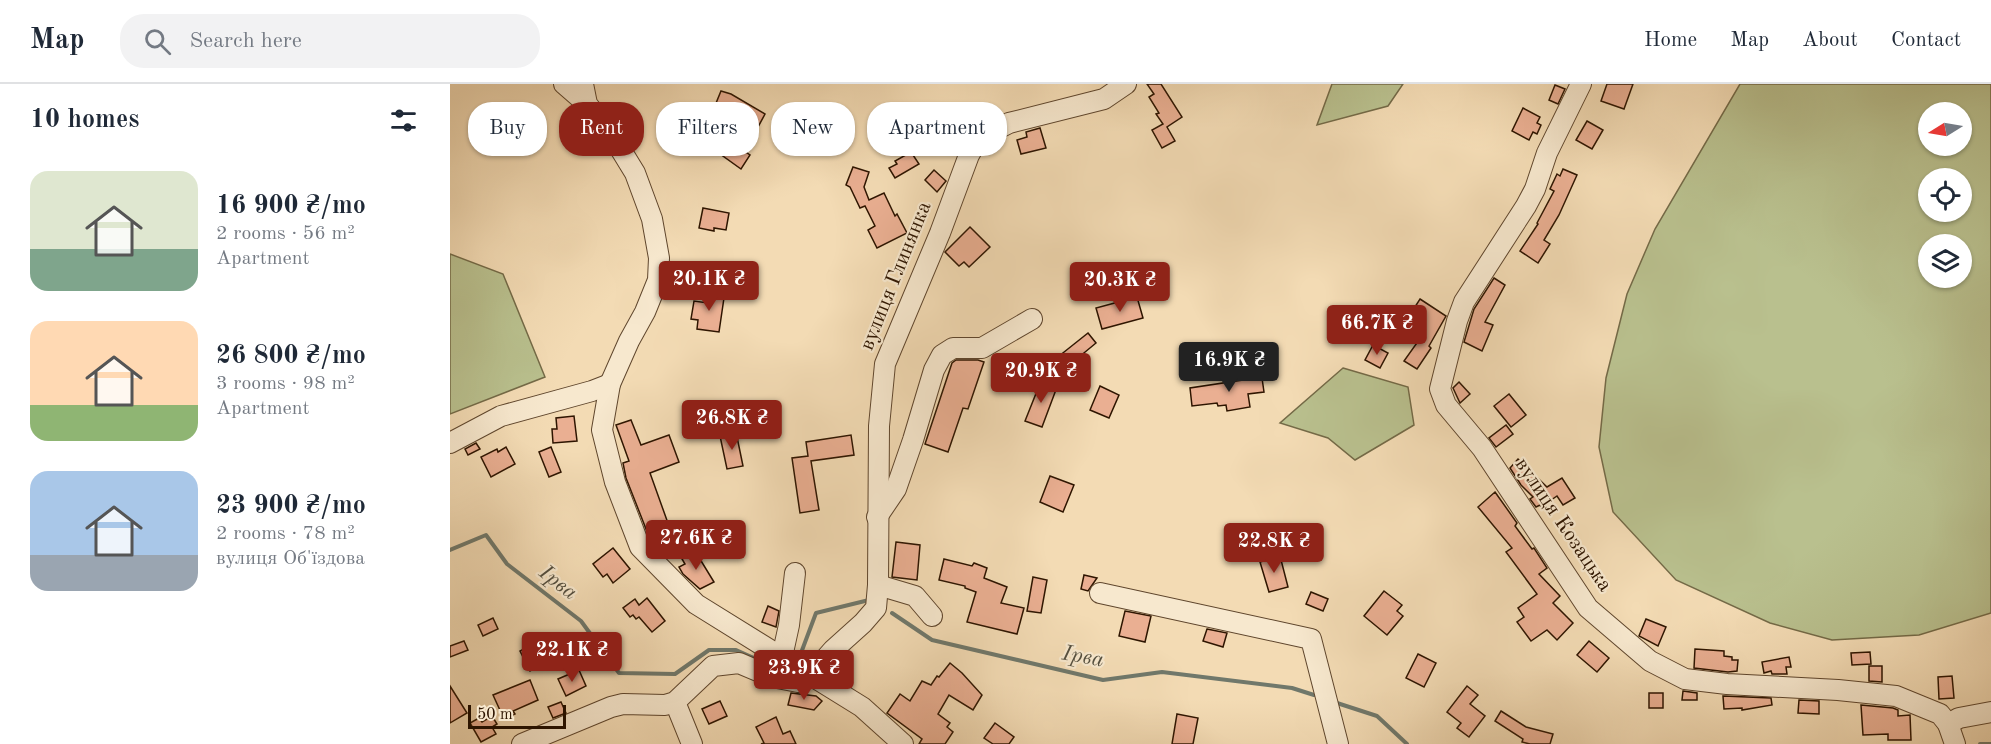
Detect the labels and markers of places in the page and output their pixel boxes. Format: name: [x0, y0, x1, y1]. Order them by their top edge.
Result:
pin: 20.1K ₴: [654, 261, 764, 312]
pin: 20.3K ₴: [1065, 262, 1175, 313]
pin: 66.7K ₴: [1322, 305, 1432, 356]
pin: 16.9K ₴: [1174, 342, 1284, 393]
pin: 20.9K ₴: [986, 353, 1096, 404]
pin: 26.8K ₴: [677, 400, 787, 451]
pin: 27.6K ₴: [641, 520, 751, 571]
pin: 22.8K ₴: [1219, 523, 1329, 574]
pin: 22.1K ₴: [517, 632, 627, 683]
pin: 23.9K ₴: [749, 650, 859, 701]

